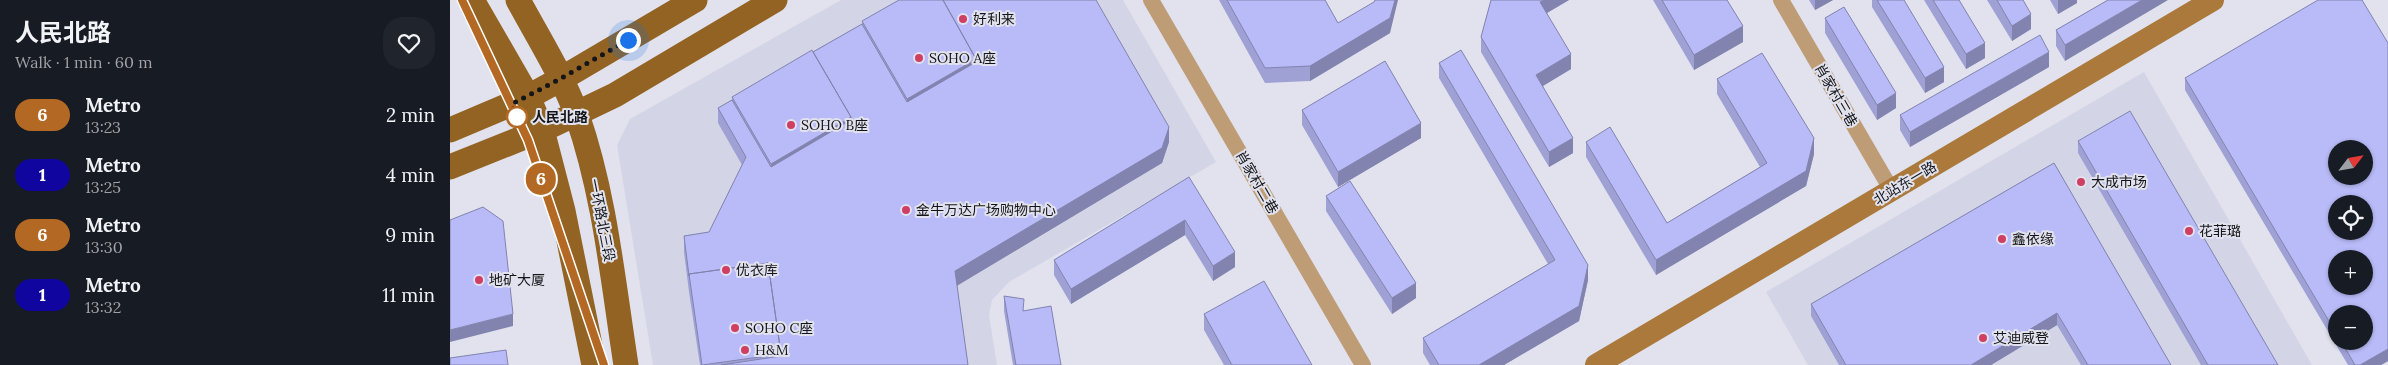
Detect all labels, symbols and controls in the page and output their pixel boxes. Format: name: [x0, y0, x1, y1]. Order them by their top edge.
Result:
place label: 好利来: [973, 10, 1015, 28]
marker: 好利来: [957, 13, 969, 25]
text: 人民北路: [15, 17, 111, 48]
button: heart: [383, 17, 435, 69]
your location: [616, 28, 641, 53]
place label: SOHO A座: [929, 49, 996, 67]
text: Walk · 1 min · 60 m: [15, 52, 153, 72]
marker: SOHO A座: [913, 52, 925, 64]
street label: 肖家村三巷: [1811, 60, 1861, 130]
text: Metro: [85, 93, 141, 117]
text: 6: [37, 103, 48, 126]
text: 2 min: [386, 103, 435, 127]
marker: 人民北路: [506, 106, 528, 128]
place label: 人民北路: [532, 108, 588, 126]
place label: SOHO B座: [801, 116, 868, 134]
text: 13:23: [85, 117, 121, 137]
marker: SOHO B座: [785, 119, 797, 131]
north arrow: [2328, 140, 2372, 185]
map controls: [2328, 140, 2373, 350]
street label: 肖家村二巷: [1232, 147, 1282, 217]
text: Metro: [85, 153, 141, 177]
street label: 北站东一路: [1870, 157, 1940, 209]
text: 1: [39, 163, 46, 186]
text: 4 min: [386, 163, 435, 187]
line badge: 6: [525, 163, 557, 195]
text: 6: [536, 167, 546, 190]
place label: 大成市场: [2091, 173, 2147, 191]
marker: 大成市场: [2075, 176, 2087, 188]
text: 13:25: [85, 177, 121, 197]
street label: 一环路北三段: [585, 177, 619, 263]
button: locate: [2328, 195, 2373, 240]
place label: 金牛万达广场购物中心: [916, 201, 1056, 219]
marker: 金牛万达广场购物中心: [900, 204, 912, 216]
text: Metro: [85, 213, 141, 237]
place label: 花菲璐: [2199, 222, 2241, 240]
text: 6: [37, 223, 48, 246]
text: 9 min: [385, 223, 435, 247]
marker: 花菲璐: [2183, 225, 2195, 237]
place label: 鑫依缘: [2012, 230, 2054, 248]
marker: 鑫依缘: [1996, 233, 2008, 245]
text: 13:30: [85, 237, 123, 257]
button: +: [2328, 250, 2373, 295]
place label: 优衣库: [736, 261, 778, 279]
marker: 优衣库: [720, 264, 732, 276]
place label: 地矿大厦: [489, 271, 545, 289]
text: Metro: [85, 273, 141, 297]
marker: 地矿大厦: [473, 274, 485, 286]
text: 1: [39, 283, 46, 306]
text: 11 min: [382, 283, 435, 307]
text: 13:32: [85, 297, 121, 317]
button: −: [2328, 305, 2373, 350]
place label: SOHO C座: [745, 319, 813, 337]
marker: SOHO C座: [729, 322, 741, 334]
place label: 艾迪威登: [1993, 329, 2049, 347]
marker: 艾迪威登: [1977, 332, 1989, 344]
place label: H&M: [755, 341, 789, 359]
marker: H&M: [739, 344, 751, 356]

